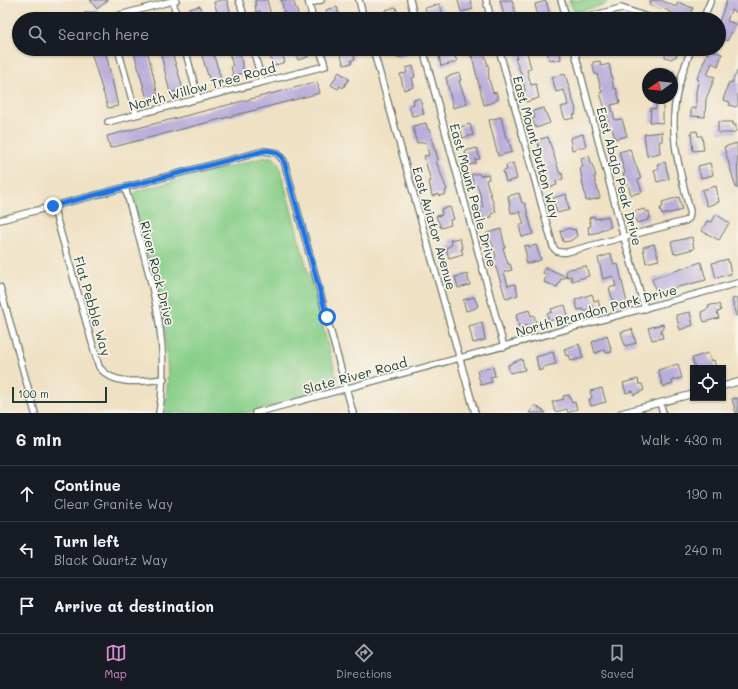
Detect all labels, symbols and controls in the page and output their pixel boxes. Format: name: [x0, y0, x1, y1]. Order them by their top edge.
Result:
search box: [12, 12, 726, 56]
icon: search: [26, 23, 48, 45]
text: Search here: [58, 24, 149, 44]
street label: North Willow Tree Road: [127, 58, 277, 114]
north arrow: [642, 68, 678, 104]
street label: East Mount Dutton Way: [510, 74, 564, 220]
street label: East Abajo Peak Drive: [593, 105, 647, 247]
street label: East Mount Peale Drive: [447, 121, 501, 269]
street label: East Aviator Avenue: [409, 164, 461, 292]
route end: [44, 197, 62, 215]
street label: River Rock Drive: [137, 219, 179, 327]
street label: Flat Pebble Way: [71, 254, 115, 358]
street label: North Brandon Park Drive: [514, 280, 678, 340]
route start: [318, 308, 336, 326]
street label: Slate River Road: [301, 353, 409, 397]
map controls: [690, 365, 726, 401]
button: locate: [690, 365, 726, 401]
scale bar: [12, 385, 107, 404]
text: 100 m: [18, 386, 49, 401]
text: 6 min: [16, 428, 61, 450]
text: Walk · 430 m: [641, 431, 722, 448]
text: Continue: [54, 475, 121, 495]
icon: ahead: [16, 483, 38, 505]
text: 190 m: [686, 485, 722, 502]
text: Clear Granite Way: [54, 495, 173, 512]
text: Turn left: [54, 531, 119, 551]
icon: left: [16, 539, 38, 561]
text: 240 m: [685, 541, 722, 558]
text: Black Quartz Way: [54, 551, 167, 568]
icon: arrive: [16, 595, 38, 617]
text: Arrive at destination: [54, 596, 214, 616]
tab: Map: [105, 642, 127, 681]
tab: Directions: [336, 642, 392, 681]
tab: Saved: [601, 642, 633, 681]

